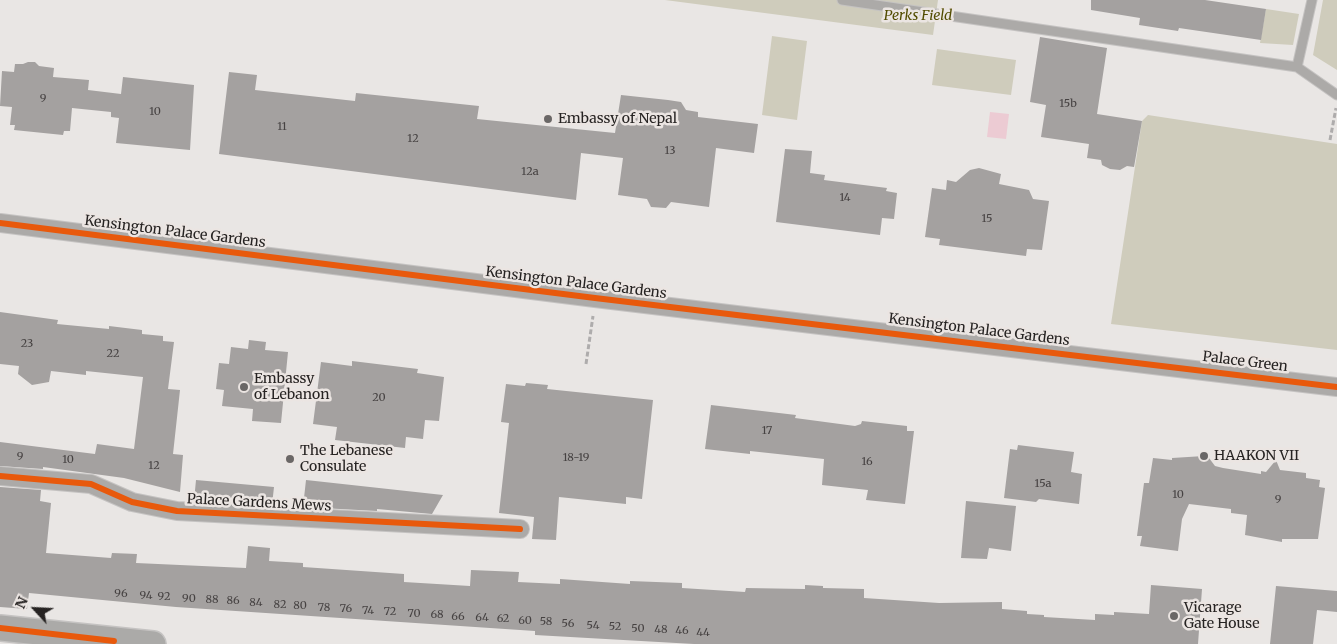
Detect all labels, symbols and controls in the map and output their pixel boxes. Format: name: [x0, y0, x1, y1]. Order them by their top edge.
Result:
park label: Perks Field: [884, 8, 952, 24]
house number: 9: [40, 92, 46, 106]
house number: 15b: [1059, 97, 1077, 111]
house number: 10: [149, 105, 161, 119]
place label: Embassy of Nepal: [558, 111, 677, 127]
marker: Embassy of Nepal: [542, 113, 554, 125]
house number: 11: [277, 120, 287, 134]
house number: 12: [407, 132, 419, 146]
house number: 13: [665, 144, 675, 158]
house number: 12a: [521, 165, 539, 179]
house number: 14: [839, 191, 851, 205]
house number: 15: [981, 212, 993, 226]
street label: Kensington Palace Gardens: [83, 213, 267, 251]
street label: Kensington Palace Gardens: [484, 264, 668, 302]
street label: Kensington Palace Gardens: [887, 311, 1071, 349]
house number: 23: [21, 337, 33, 351]
house number: 22: [107, 347, 119, 361]
street label: Palace Green: [1201, 348, 1289, 376]
place label: Embassy of Lebanon: [254, 371, 330, 404]
marker: Embassy of Lebanon: [238, 381, 250, 393]
house number: 20: [372, 391, 386, 405]
house number: 17: [762, 424, 772, 438]
place label: The Lebanese Consulate: [300, 443, 393, 476]
place label: HAAKON VII: [1214, 448, 1299, 464]
house number: 9: [17, 450, 23, 464]
marker: HAAKON VII: [1198, 450, 1210, 462]
house number: 18-19: [563, 451, 589, 465]
house number: 10: [62, 453, 74, 467]
marker: The Lebanese Consulate: [284, 453, 296, 465]
house number: 16: [861, 455, 873, 469]
house number: 12: [148, 459, 160, 473]
house number: 15a: [1035, 477, 1051, 491]
house number: 10: [1172, 488, 1184, 502]
street label: Palace Gardens Mews: [186, 491, 332, 515]
house number: 9: [1275, 493, 1281, 507]
north arrow: [10, 584, 60, 634]
house number: 96: [114, 587, 128, 601]
house number: 94: [139, 589, 153, 603]
house number: 92: [158, 590, 170, 604]
house number: 90: [182, 592, 196, 606]
house number: 88: [205, 593, 219, 607]
text: N: [11, 594, 32, 611]
house number: 86: [226, 594, 240, 608]
house number: 84: [249, 596, 263, 610]
house number: 82: [274, 598, 286, 612]
house number: 80: [293, 599, 307, 613]
place label: Vicarage Gate House: [1184, 600, 1259, 632]
house number: 78: [318, 601, 330, 615]
house number: 76: [340, 602, 352, 616]
house number: 74: [362, 604, 374, 618]
house number: 72: [384, 605, 396, 619]
house number: 70: [407, 607, 421, 621]
house number: 68: [430, 608, 444, 622]
house number: 66: [451, 610, 465, 624]
marker: Vicarage Gate House: [1168, 610, 1180, 622]
house number: 64: [475, 611, 489, 625]
house number: 62: [497, 612, 509, 626]
house number: 60: [518, 614, 532, 628]
house number: 58: [540, 615, 552, 629]
house number: 56: [562, 617, 574, 631]
house number: 54: [587, 619, 599, 633]
house number: 52: [609, 620, 621, 634]
house number: 50: [631, 622, 645, 636]
house number: 48: [654, 623, 668, 637]
house number: 46: [675, 624, 689, 638]
house number: 44: [696, 626, 710, 640]

